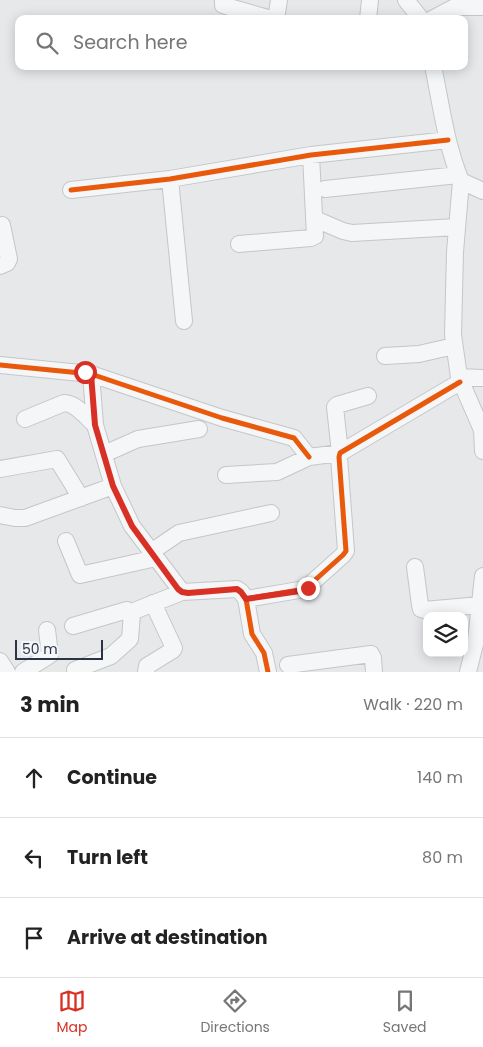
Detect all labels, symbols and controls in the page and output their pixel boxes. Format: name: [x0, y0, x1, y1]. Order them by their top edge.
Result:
search box: [15, 15, 468, 70]
icon: search: [33, 29, 61, 57]
text: Search here: [73, 29, 187, 56]
route start: [74, 361, 97, 384]
route end: [297, 577, 320, 600]
map controls: [423, 612, 468, 657]
button: layers: [423, 612, 468, 657]
scale bar: [15, 637, 102, 660]
text: 50 m: [22, 639, 58, 659]
text: 3 min: [20, 690, 80, 719]
text: Walk · 220 m: [363, 693, 463, 716]
icon: ahead: [20, 764, 48, 792]
text: Continue: [67, 764, 157, 791]
text: 140 m: [417, 766, 463, 789]
icon: left: [20, 844, 48, 872]
text: Turn left: [67, 844, 148, 871]
text: 80 m: [422, 846, 463, 869]
icon: arrive: [20, 924, 48, 952]
text: Arrive at destination: [67, 924, 268, 951]
tab: Map: [56, 987, 87, 1038]
tab: Directions: [200, 987, 270, 1038]
tab: Saved: [383, 987, 427, 1038]

